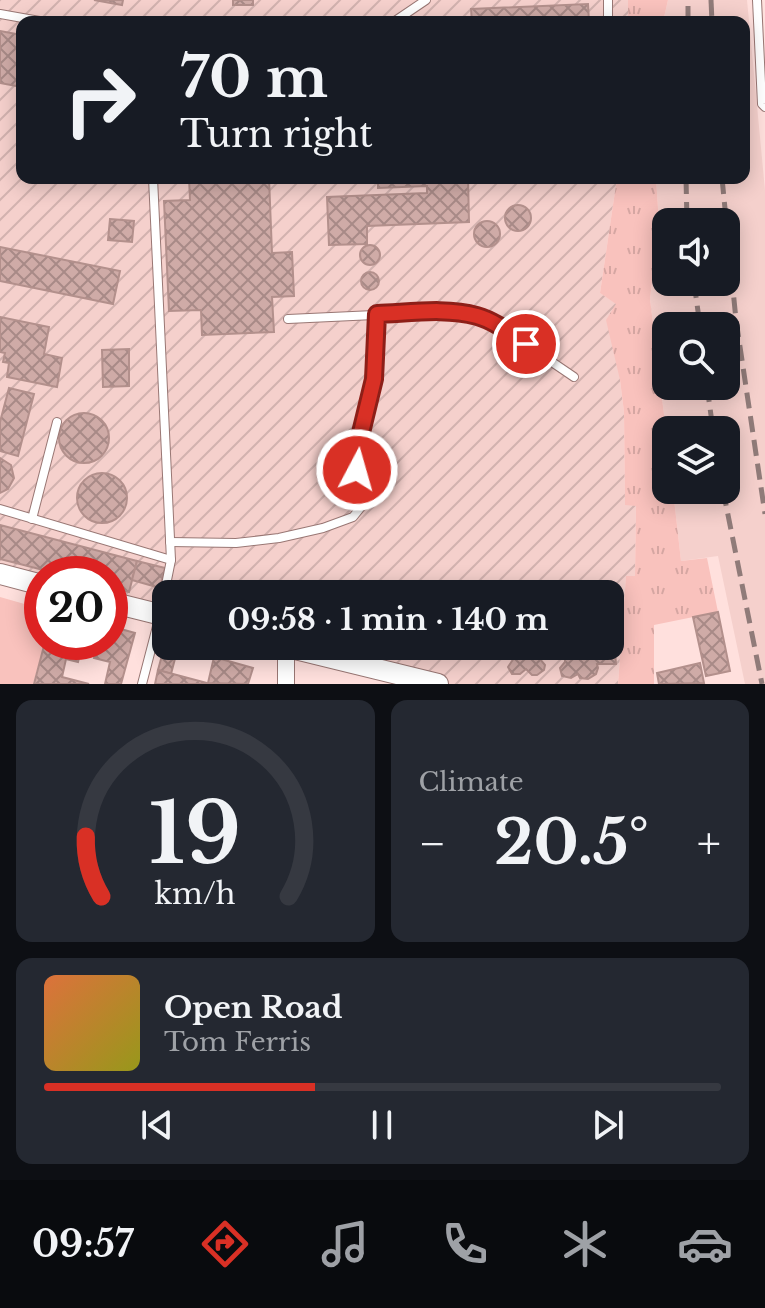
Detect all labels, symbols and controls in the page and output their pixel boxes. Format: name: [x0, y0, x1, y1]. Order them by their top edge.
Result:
text: 70 m: [180, 43, 328, 112]
icon: right: [48, 48, 152, 152]
text: Turn right: [180, 112, 373, 157]
map controls: [652, 208, 740, 504]
button: sound: [652, 208, 740, 296]
pin: [492, 310, 560, 378]
button: search: [652, 312, 740, 400]
icon: arrive: [504, 322, 548, 366]
button: layers: [652, 416, 740, 504]
position arrow: [315, 428, 399, 512]
speed limit sign: 20: [24, 556, 128, 660]
text: 09:58 · 1 min · 140 m: [228, 601, 548, 638]
text: Climate: [419, 766, 524, 798]
text: 19: [149, 782, 241, 885]
text: 20.5°: [494, 806, 649, 880]
text: −: [419, 816, 446, 871]
text: +: [697, 816, 721, 871]
text: km/h: [155, 876, 236, 912]
text: Open Road: [164, 989, 343, 1026]
text: Tom Ferris: [164, 1026, 311, 1058]
icon: previous: [135, 1103, 179, 1147]
icon: pause: [360, 1103, 404, 1147]
icon: next: [586, 1103, 630, 1147]
icon: directions: [197, 1216, 253, 1272]
icon: music: [317, 1216, 373, 1272]
icon: phone: [437, 1216, 493, 1272]
icon: climate: [557, 1216, 613, 1272]
icon: car: [677, 1216, 733, 1272]
text: 09:57: [32, 1222, 134, 1267]

